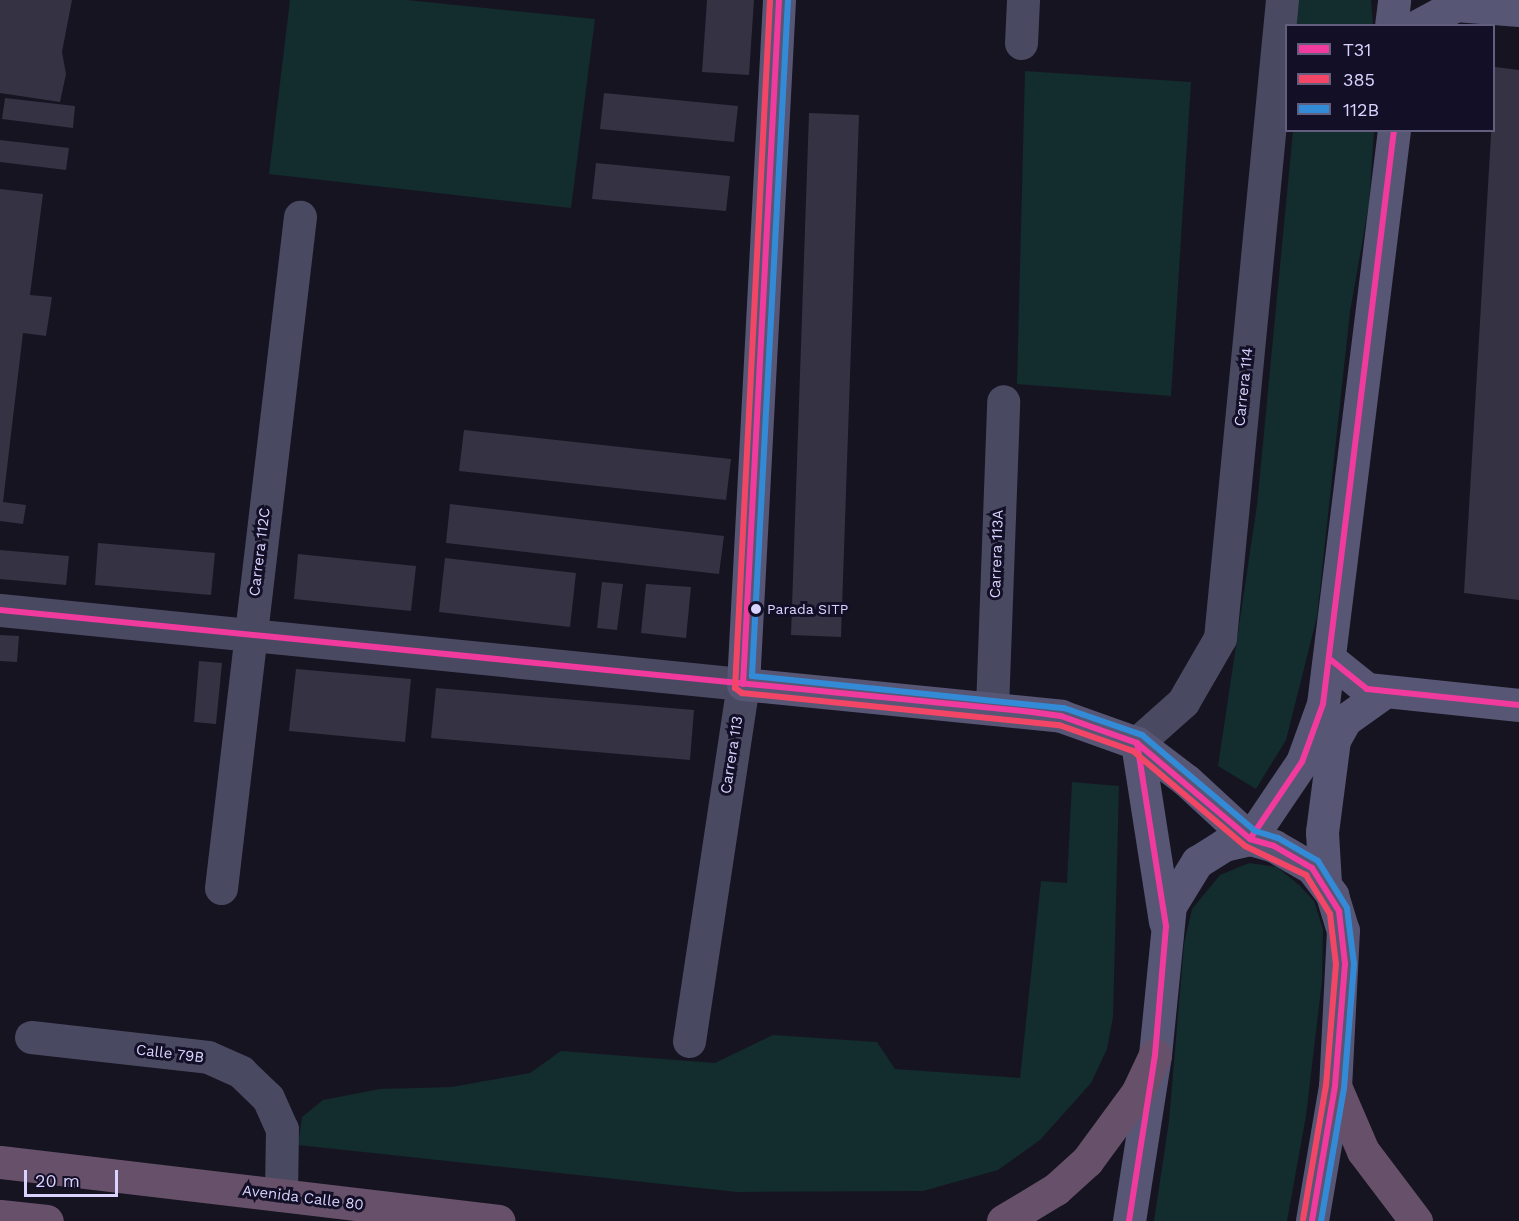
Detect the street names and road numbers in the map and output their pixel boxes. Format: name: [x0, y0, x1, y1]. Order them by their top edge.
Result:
street label: Carrera 114: [1231, 346, 1257, 428]
street label: Carrera 112C: [246, 506, 274, 598]
street label: Carrera 113A: [986, 509, 1008, 599]
street label: Carrera 113: [717, 714, 747, 796]
street label: Calle 79B: [135, 1041, 205, 1067]
street label: Avenida Calle 80: [241, 1182, 365, 1214]

